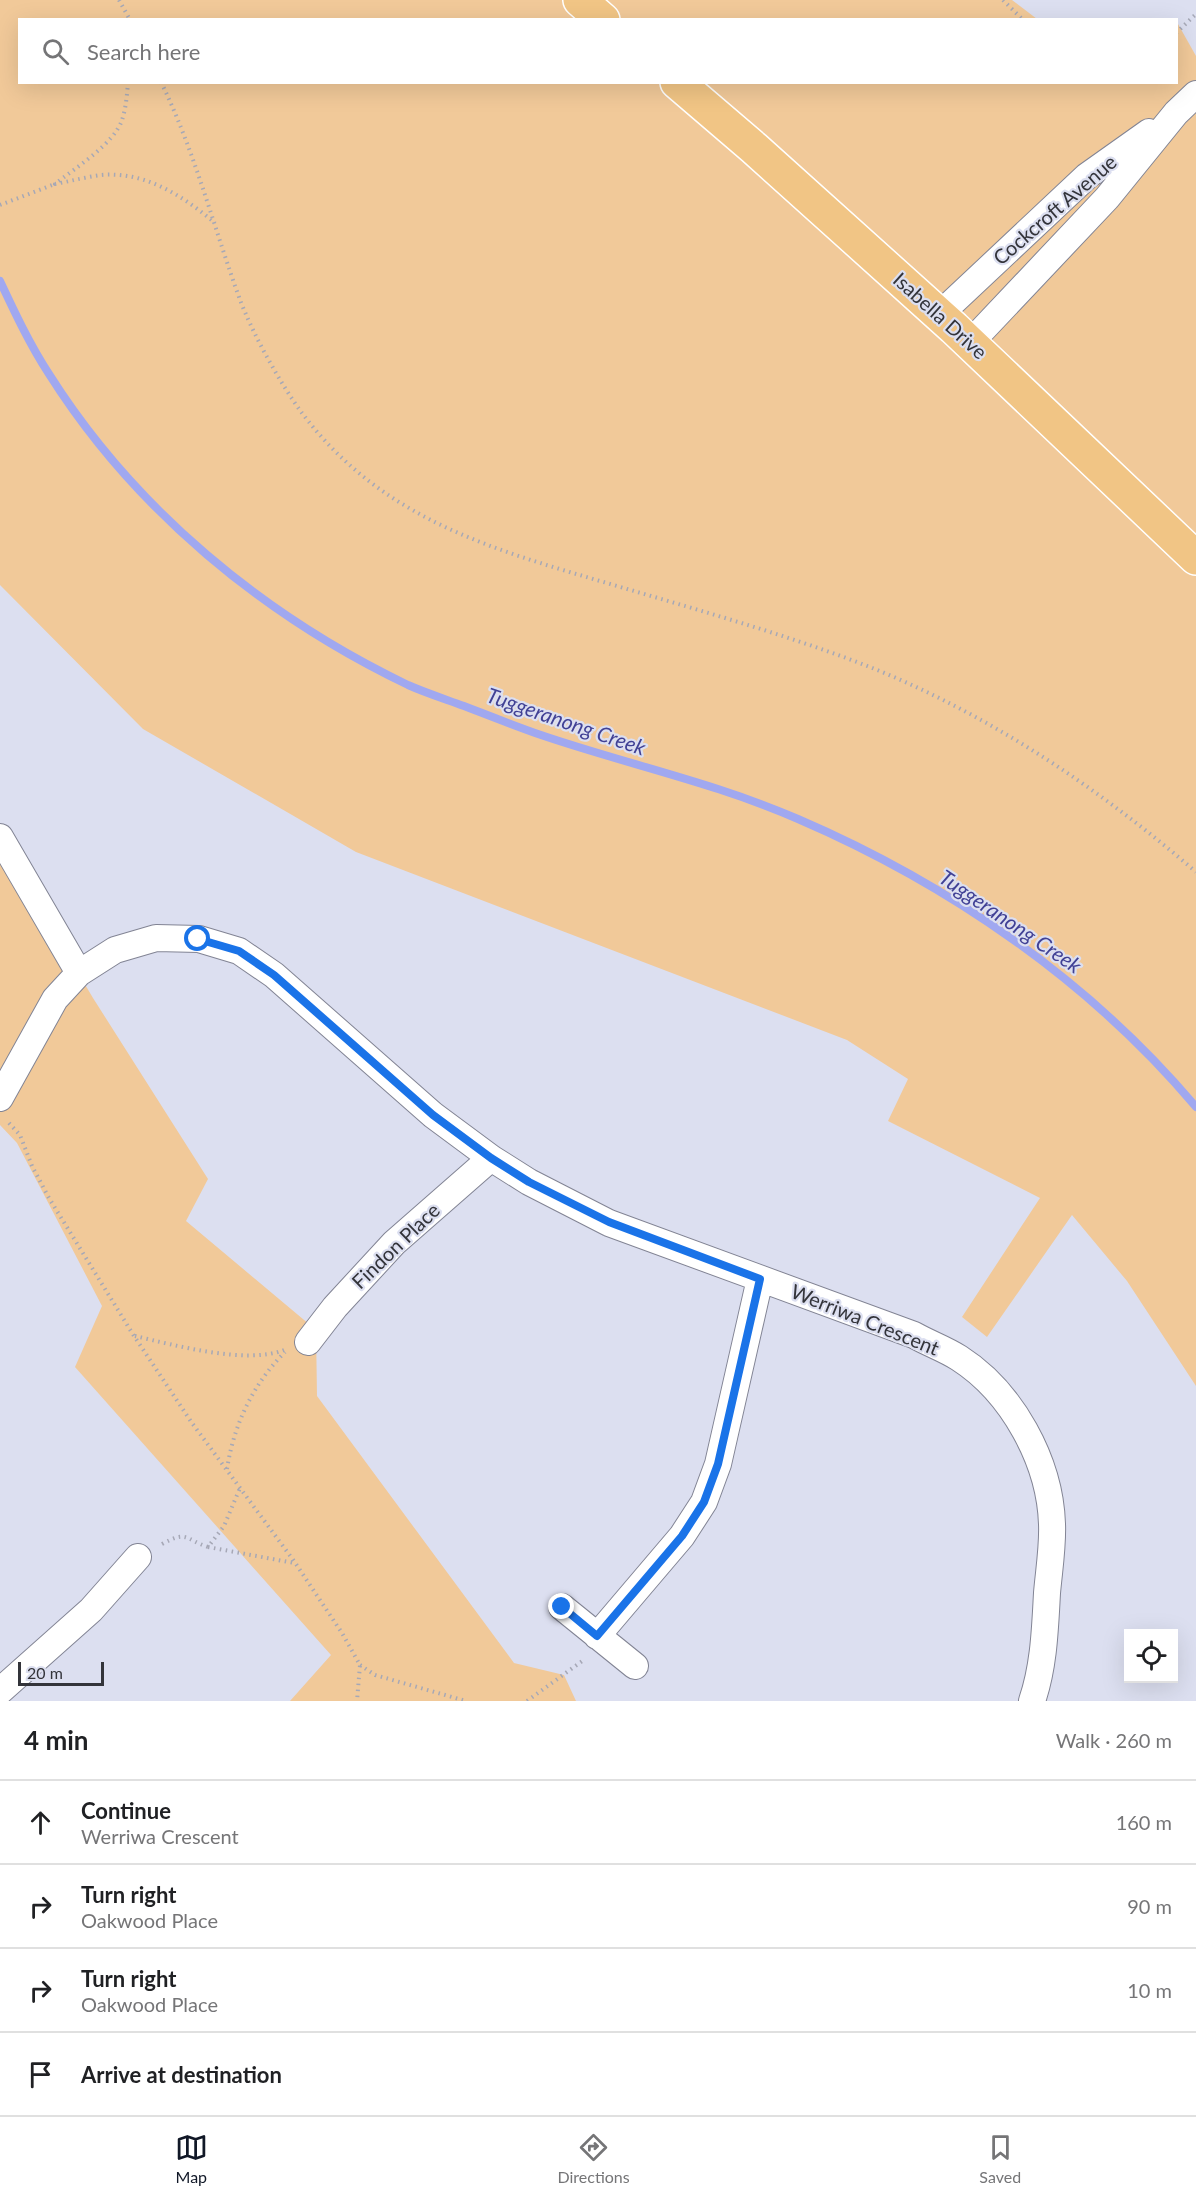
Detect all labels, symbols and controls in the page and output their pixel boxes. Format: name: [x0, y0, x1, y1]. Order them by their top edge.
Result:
search box: [18, 18, 1178, 84]
icon: search: [39, 35, 72, 68]
text: Search here: [87, 38, 200, 65]
street label: Cockcroft Avenue: [988, 149, 1121, 269]
street label: Isabella Drive: [889, 267, 992, 364]
water label: Tuggeranong Creek: [484, 682, 650, 760]
water label: Tuggeranong Creek: [935, 864, 1088, 978]
route start: [184, 925, 210, 951]
street label: Findon Place: [346, 1198, 444, 1293]
street label: Werriwa Crescent: [788, 1278, 943, 1360]
route end: [548, 1593, 574, 1619]
map controls: [1124, 1629, 1178, 1683]
button: locate: [1124, 1629, 1178, 1683]
scale bar: [18, 1659, 104, 1686]
text: 20 m: [27, 1663, 63, 1682]
text: 4 min: [24, 1724, 88, 1756]
text: Walk · 260 m: [1056, 1728, 1172, 1752]
text: Continue: [81, 1797, 171, 1824]
icon: ahead: [24, 1806, 57, 1839]
text: 160 m: [1116, 1810, 1172, 1834]
text: Werriwa Crescent: [81, 1824, 239, 1848]
text: Turn right: [81, 1881, 176, 1908]
icon: right: [24, 1890, 57, 1923]
text: 90 m: [1127, 1894, 1172, 1918]
text: Oakwood Place: [81, 1908, 218, 1932]
text: Turn right: [81, 1965, 176, 1992]
icon: right: [24, 1974, 57, 2007]
text: 10 m: [1127, 1978, 1172, 2002]
text: Oakwood Place: [81, 1992, 218, 2016]
icon: arrive: [24, 2058, 57, 2091]
text: Arrive at destination: [81, 2061, 282, 2088]
tab: Map: [175, 2131, 208, 2186]
tab: Directions: [557, 2131, 630, 2186]
tab: Saved: [979, 2131, 1021, 2186]

